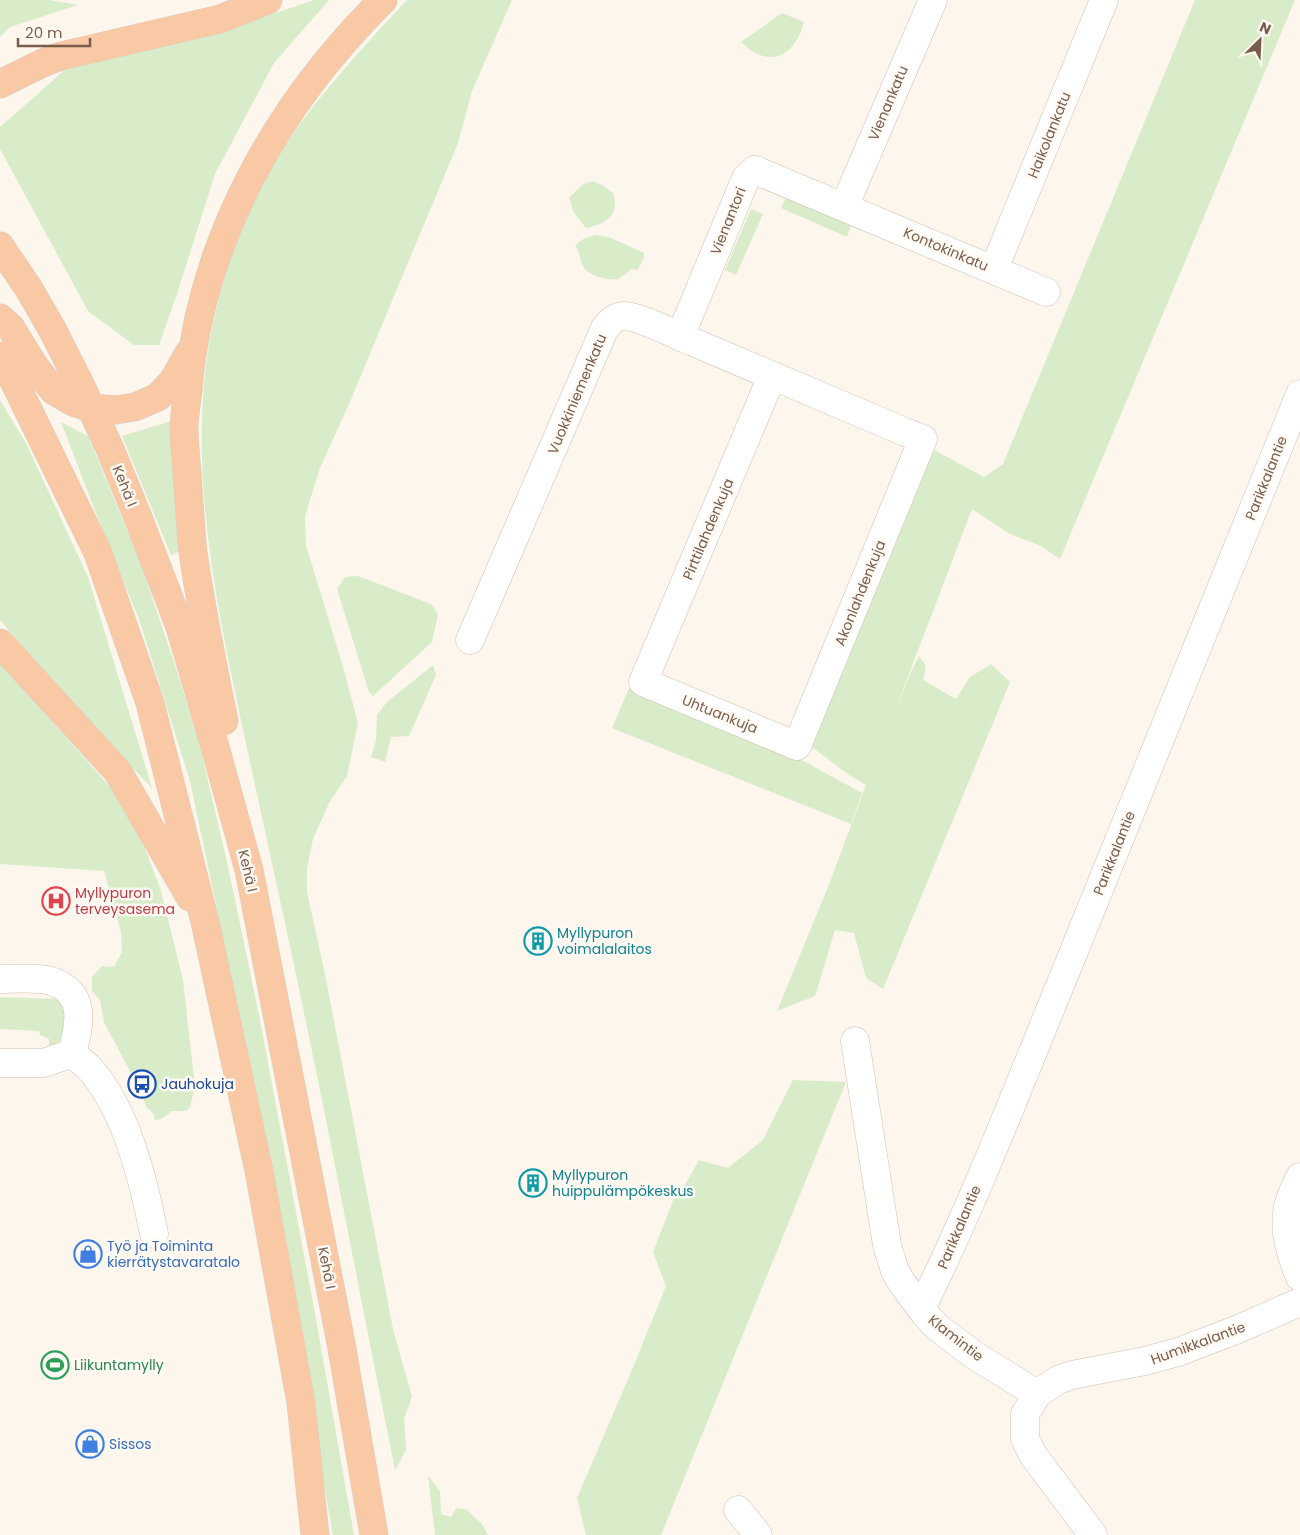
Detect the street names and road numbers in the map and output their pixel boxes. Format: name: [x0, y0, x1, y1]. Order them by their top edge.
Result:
street label: Vienankatu: [863, 62, 913, 144]
street label: Haikolankatu: [1023, 89, 1075, 181]
street label: Vienantori: [705, 184, 751, 258]
street label: Kontokinkatu: [900, 222, 992, 276]
street label: Vuokkiniemenkatu: [543, 331, 611, 457]
street label: Parikkalantie: [1240, 433, 1292, 523]
street label: Kehä I: [108, 462, 142, 510]
street label: Pirttilahdenkuja: [678, 475, 738, 583]
street label: Akonlahdenkuja: [830, 537, 890, 649]
street label: Uhtuankuja: [679, 690, 761, 738]
street label: Parikkalantie: [1088, 808, 1140, 898]
street label: Kehä I: [233, 848, 263, 894]
street label: Parikkalantie: [932, 1182, 986, 1272]
street label: Kehä I: [313, 1245, 341, 1291]
street label: Klamintie: [924, 1310, 988, 1366]
street label: Humikkalantie: [1148, 1316, 1248, 1369]

